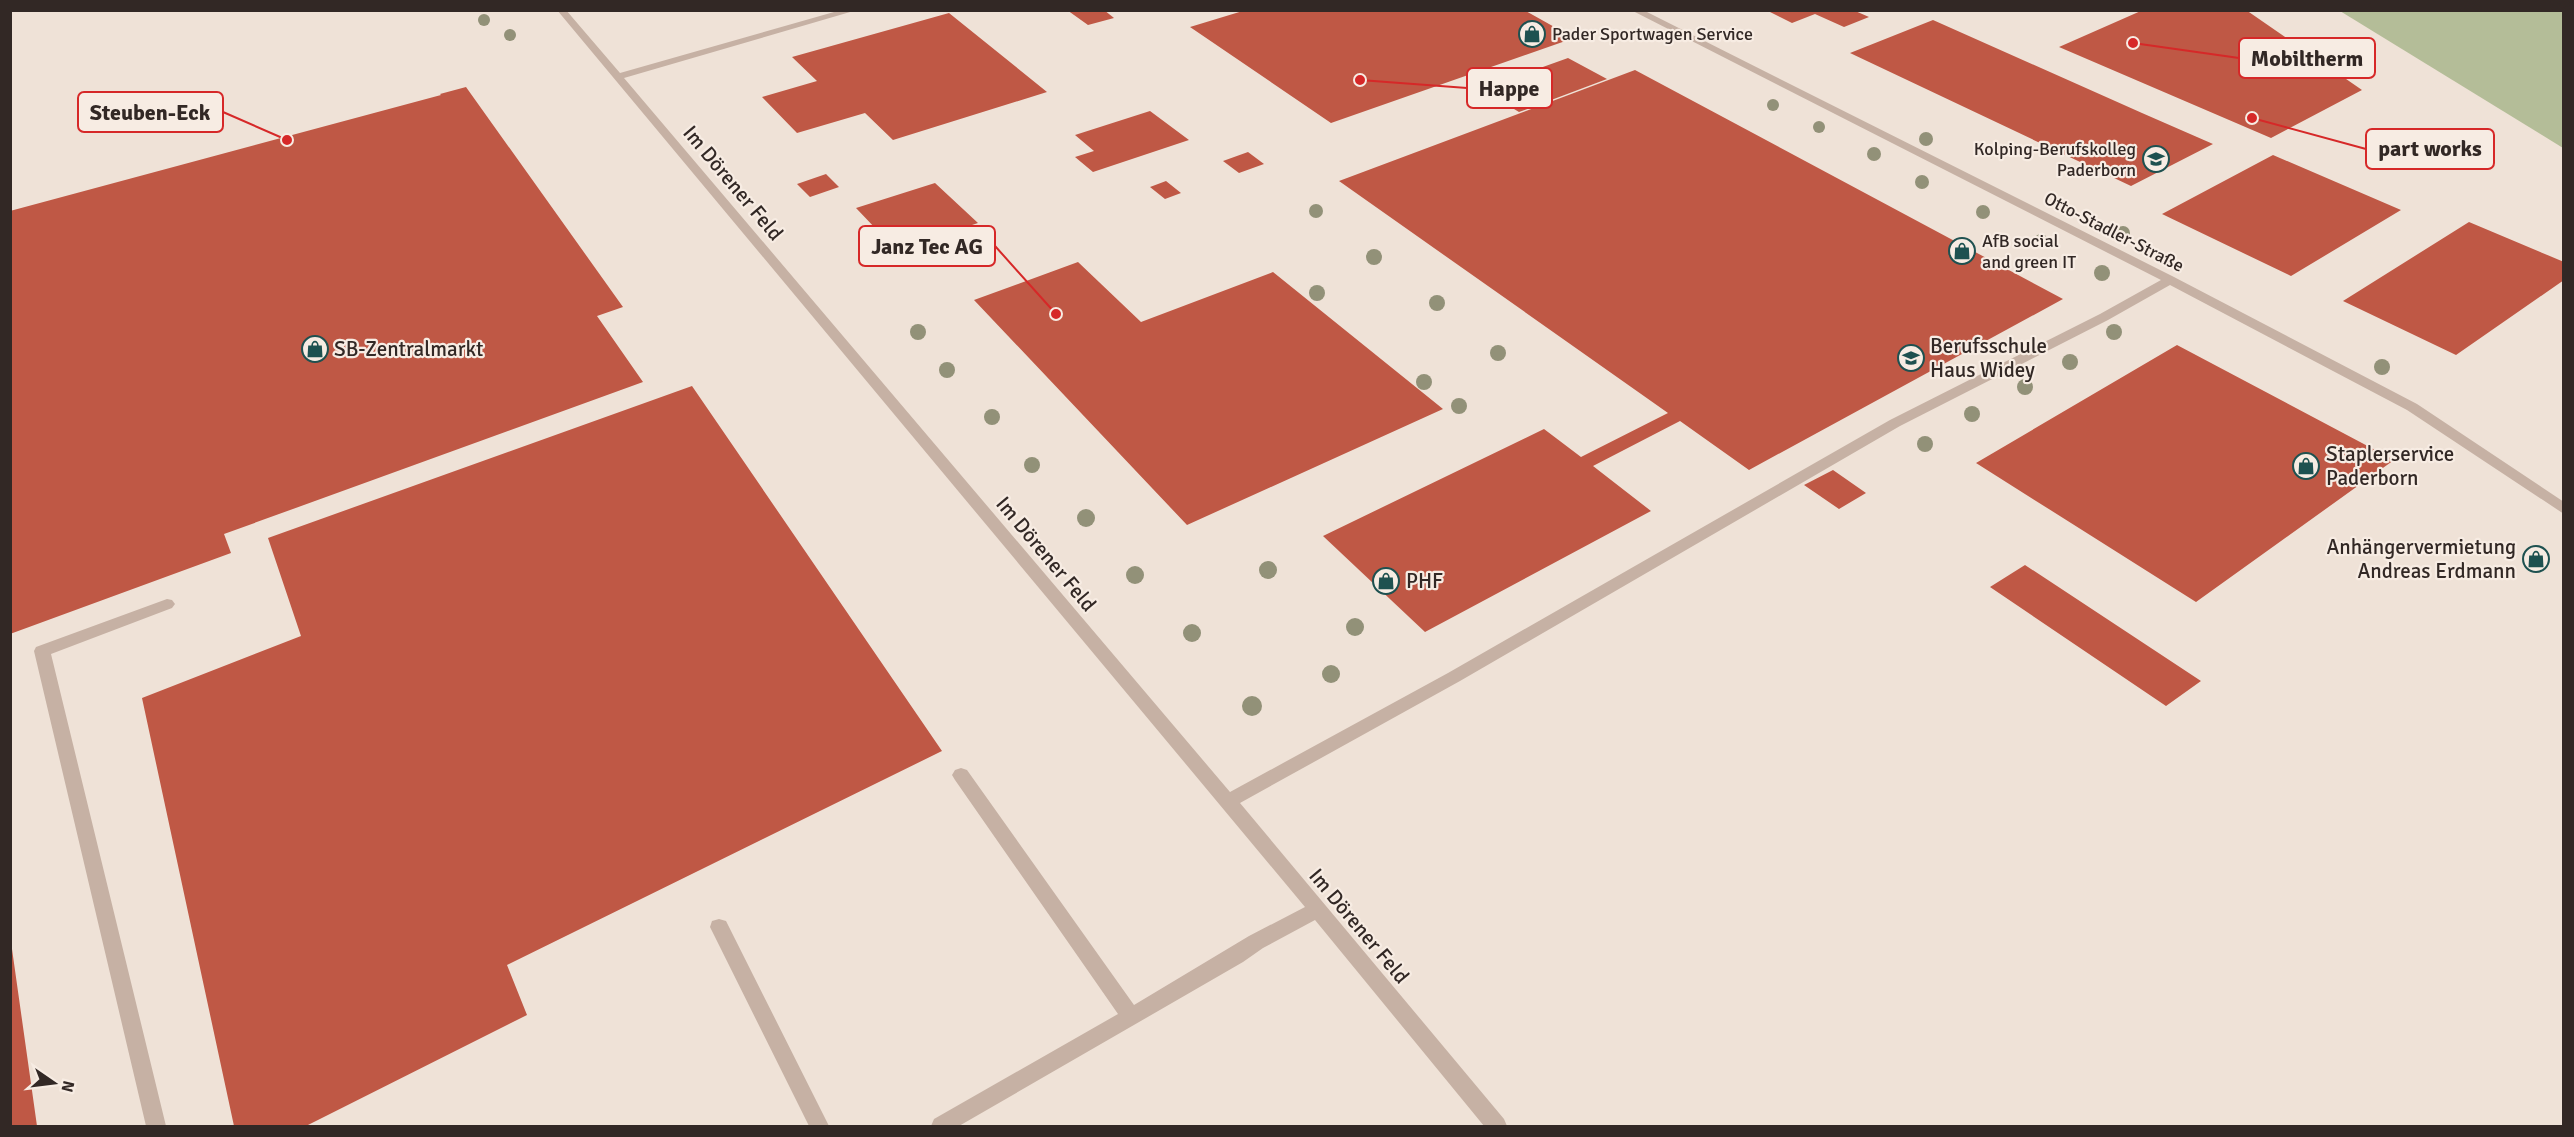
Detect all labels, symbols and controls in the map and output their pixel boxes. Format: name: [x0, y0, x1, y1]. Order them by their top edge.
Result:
shop icon: Pader Sportwagen Service: [1517, 19, 1547, 49]
place label: Pader Sportwagen Service: [1552, 23, 1753, 45]
callout: Mobiltherm: [2239, 38, 2375, 78]
text: Mobiltherm: [2251, 45, 2363, 72]
callout: Happe: [1467, 68, 1552, 108]
text: Happe: [1479, 75, 1540, 102]
callout: Steuben-Eck: [78, 92, 223, 132]
text: Steuben-Eck: [90, 99, 211, 126]
street label: Im Dörener Feld: [677, 120, 789, 246]
callout: part works: [2366, 129, 2494, 169]
text: part works: [2378, 135, 2482, 162]
place label: Kolping-Berufskolleg Paderborn: [1974, 138, 2136, 181]
school or university icon: Kolping-Berufskolleg Paderborn: [2141, 144, 2171, 174]
street label: Otto-Stadler-Straße: [2040, 187, 2188, 277]
callout: Janz Tec AG: [859, 226, 995, 266]
place label: AfB social and green IT: [1982, 230, 2076, 273]
text: Janz Tec AG: [871, 233, 983, 260]
shop icon: AfB social and green IT: [1947, 236, 1977, 266]
place label: Berufsschule Haus Widey: [1930, 333, 2047, 383]
shop icon: SB-Zentralmarkt: [300, 334, 330, 364]
place label: SB-Zentralmarkt: [334, 336, 483, 362]
school or university icon: Berufsschule Haus Widey: [1896, 343, 1926, 373]
place label: Staplerservice Paderborn: [2326, 441, 2454, 491]
shop icon: Staplerservice Paderborn: [2291, 451, 2321, 481]
street label: Im Dörener Feld: [990, 491, 1102, 617]
place label: Anhängervermietung Andreas Erdmann: [2326, 534, 2516, 584]
shop icon: Anhängervermietung Andreas Erdmann: [2521, 544, 2551, 574]
shop icon: PHF: [1371, 566, 1401, 596]
place label: PHF: [1406, 568, 1443, 594]
street label: Im Dörener Feld: [1303, 863, 1415, 989]
north arrow: [24, 1053, 84, 1113]
text: N: [57, 1079, 79, 1094]

